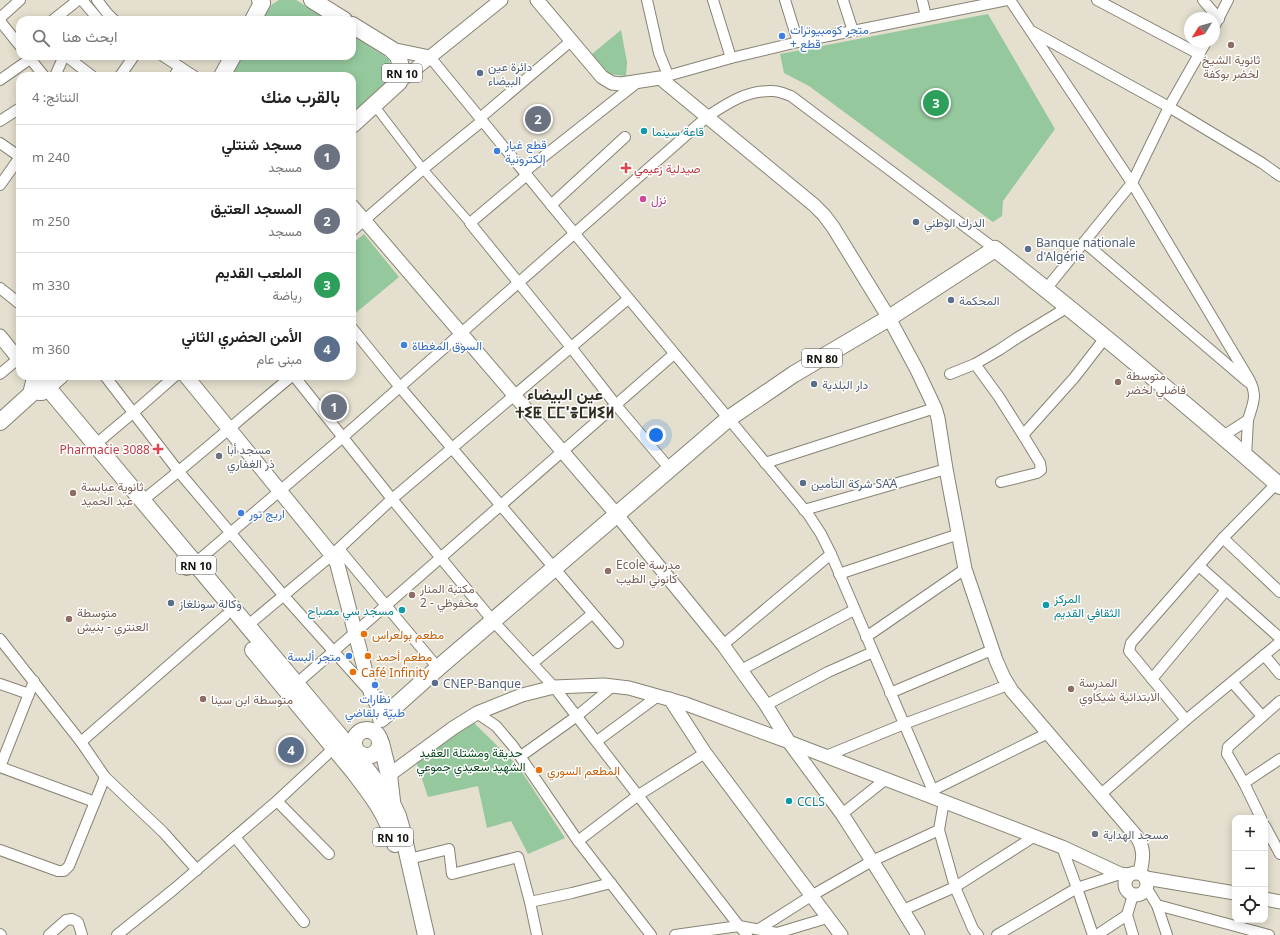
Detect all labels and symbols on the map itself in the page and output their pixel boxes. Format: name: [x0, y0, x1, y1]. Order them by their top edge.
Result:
north arrow: [1184, 12, 1220, 48]
place label: متجر كومبيوترات + قطع: [790, 21, 869, 53]
marker: متجر كومبيوترات + قطع: [777, 31, 787, 41]
marker: ثانوية الشيخ لخضر بوكفة: [1226, 40, 1236, 50]
place label: ثانوية الشيخ لخضر بوكفة: [1202, 51, 1260, 82]
place label: دائرة عين البيضاء: [488, 58, 533, 89]
road number: RN 10: [382, 64, 422, 82]
marker: دائرة عين البيضاء: [475, 68, 485, 78]
pin: 3: [923, 88, 949, 118]
pin: 2: [525, 104, 551, 134]
place label: قاعة سينما: [652, 123, 704, 140]
marker: قاعة سينما: [639, 126, 649, 136]
place label: قطع غيار إلكترونية: [504, 136, 547, 167]
marker: قطع غيار إلكترونية: [492, 146, 502, 156]
place label: صيدلية زعيمي: [634, 160, 701, 179]
marker: صيدلية زعيمي: [621, 163, 631, 173]
place label: نزل: [651, 191, 666, 208]
marker: نزل: [638, 194, 648, 204]
place label: الدرك الوطني: [924, 214, 985, 233]
marker: الدرك الوطني: [911, 217, 921, 227]
place label: Banque nationale d'Algérie: [1036, 234, 1136, 265]
marker: Banque nationale d'Algérie: [1023, 244, 1033, 254]
place label: المحكمة: [959, 292, 1000, 309]
marker: المحكمة: [946, 295, 956, 305]
place label: السوق المغطاة: [412, 337, 482, 354]
marker: السوق المغطاة: [399, 340, 409, 350]
road number: RN 80: [802, 349, 842, 367]
place label: متوسطة فاضلي لخضر: [1125, 367, 1186, 400]
place label: دار البلدية: [822, 376, 869, 393]
marker: متوسطة فاضلي لخضر: [1113, 377, 1123, 387]
marker: دار البلدية: [809, 379, 819, 389]
district label: عين البيضاء ⵜⵉⵟ ⵎⵎ'ⴻⵎⵍⵉⵍ: [515, 383, 615, 423]
pin: 1: [321, 392, 347, 422]
your location: [646, 425, 666, 445]
place label: Pharmacie 3088: [59, 441, 150, 458]
place label: مسجد أبا ذر الغفاري: [227, 441, 275, 474]
marker: Pharmacie 3088: [153, 444, 163, 454]
marker: مسجد أبا ذر الغفاري: [214, 451, 224, 461]
place label: شركة التأمين SAA: [811, 475, 898, 492]
place label: ثانوية عبابسة عبد الحميد: [81, 478, 143, 509]
marker: شركة التأمين SAA: [798, 478, 808, 488]
marker: ثانوية عبابسة عبد الحميد: [68, 488, 78, 498]
place label: اريج تور: [248, 505, 285, 523]
marker: اريج تور: [236, 508, 246, 518]
road number: RN 10: [176, 556, 216, 574]
place label: Ecole مدرسة كانوني الطيب: [616, 556, 680, 589]
marker: Ecole مدرسة كانوني الطيب: [603, 566, 613, 576]
place label: مكتبة المنار 2 - محفوظي: [419, 580, 478, 613]
marker: مكتبة المنار 2 - محفوظي: [407, 590, 417, 600]
place label: المركز الثقافي القديم: [1053, 590, 1120, 623]
place label: وكالة سونلغاز: [178, 595, 242, 612]
marker: وكالة سونلغاز: [166, 598, 176, 608]
marker: المركز الثقافي القديم: [1041, 600, 1051, 610]
place label: مسجد سي مصباح: [307, 602, 394, 621]
place label: متوسطة العنتري - بنيش: [77, 604, 148, 637]
marker: مسجد سي مصباح: [397, 605, 407, 615]
marker: متوسطة العنتري - بنيش: [64, 614, 74, 624]
place label: مطعم بولعراس: [372, 626, 444, 643]
marker: مطعم بولعراس: [359, 629, 369, 639]
place label: متجر ألبسة: [288, 648, 341, 665]
place label: مطعم أحمد: [376, 648, 432, 665]
marker: متجر ألبسة: [344, 651, 354, 661]
marker: مطعم أحمد: [363, 651, 373, 661]
place label: Café Infinity: [361, 664, 430, 681]
marker: Café Infinity: [348, 667, 358, 677]
place label: المدرسة الابتدائية شيكاوي: [1079, 674, 1160, 707]
place label: CNEP-Banque: [443, 675, 521, 692]
marker: CNEP-Banque: [430, 678, 440, 688]
marker: نظّارات طبيّة بلقاضي: [370, 680, 380, 690]
marker: المدرسة الابتدائية شيكاوي: [1066, 684, 1076, 694]
place label: نظّارات طبيّة بلقاضي: [345, 690, 405, 723]
place label: متوسطة ابن سينا: [211, 691, 293, 708]
marker: متوسطة ابن سينا: [198, 694, 208, 704]
pin: 4: [278, 735, 304, 765]
park label: حديقة ومشتلة العقيد الشهيد سعيدي جموعي: [416, 744, 526, 777]
place label: المطعم السوري: [547, 762, 620, 781]
marker: المطعم السوري: [534, 765, 544, 775]
place label: CCLS: [797, 793, 825, 810]
marker: CCLS: [784, 796, 794, 806]
place label: مسجد الهداية: [1103, 826, 1169, 843]
road number: RN 10: [373, 828, 413, 846]
marker: مسجد الهداية: [1090, 829, 1100, 839]

